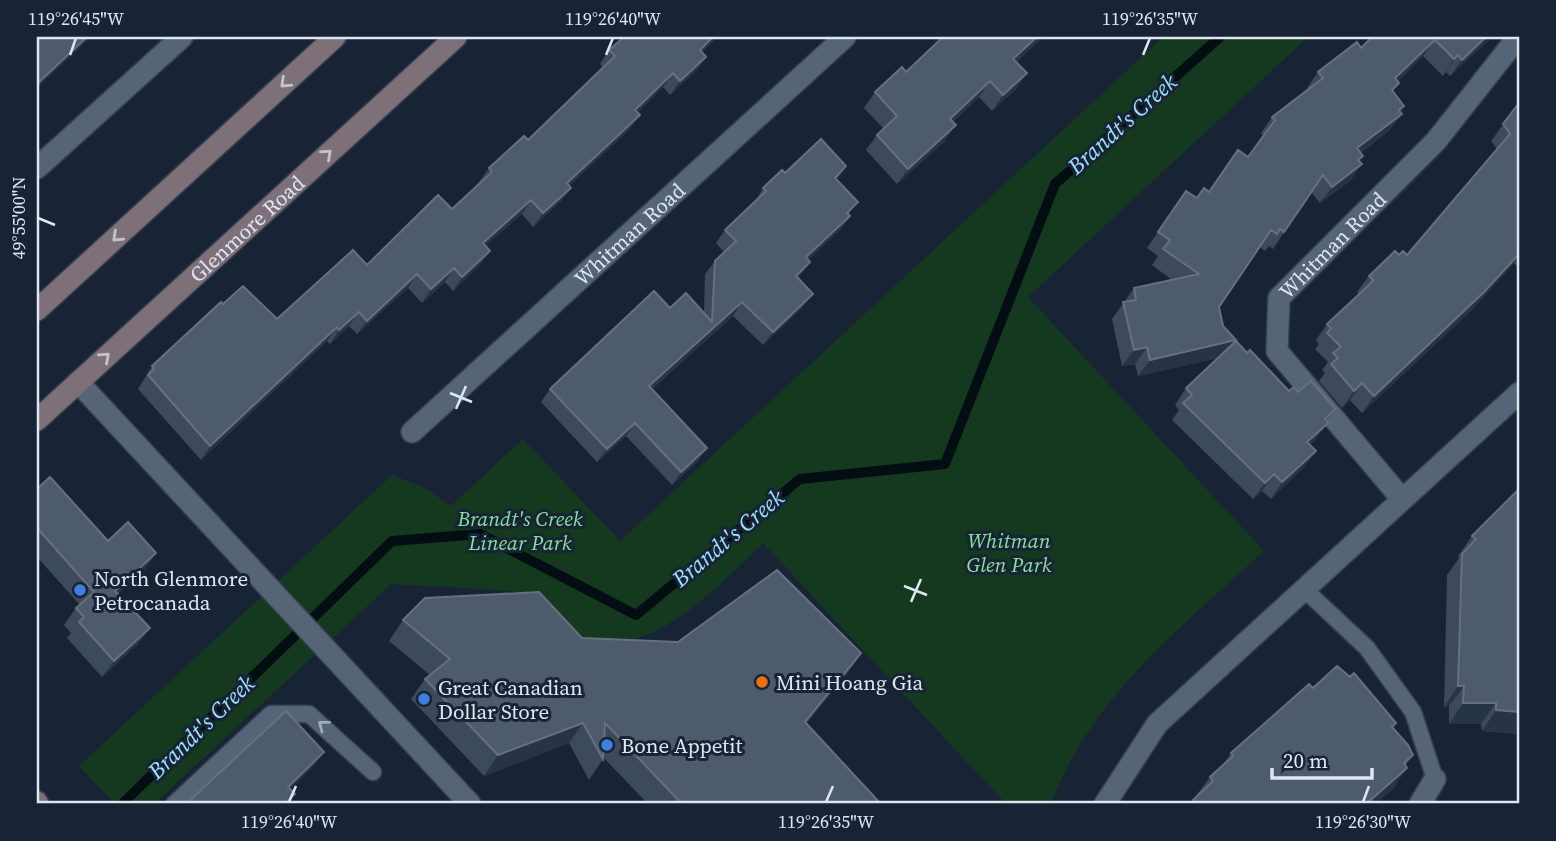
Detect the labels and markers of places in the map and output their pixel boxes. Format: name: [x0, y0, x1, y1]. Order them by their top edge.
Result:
place label: North Glenmore Petrocanada: [94, 564, 248, 617]
marker: North Glenmore Petrocanada: [72, 582, 88, 598]
place label: Mini Hoang Gia: [776, 668, 923, 697]
place label: Great Canadian Dollar Store: [438, 673, 583, 726]
marker: Mini Hoang Gia: [754, 674, 770, 690]
marker: Great Canadian Dollar Store: [416, 691, 432, 707]
place label: Bone Appetit: [621, 731, 742, 760]
marker: Bone Appetit: [599, 737, 615, 753]

